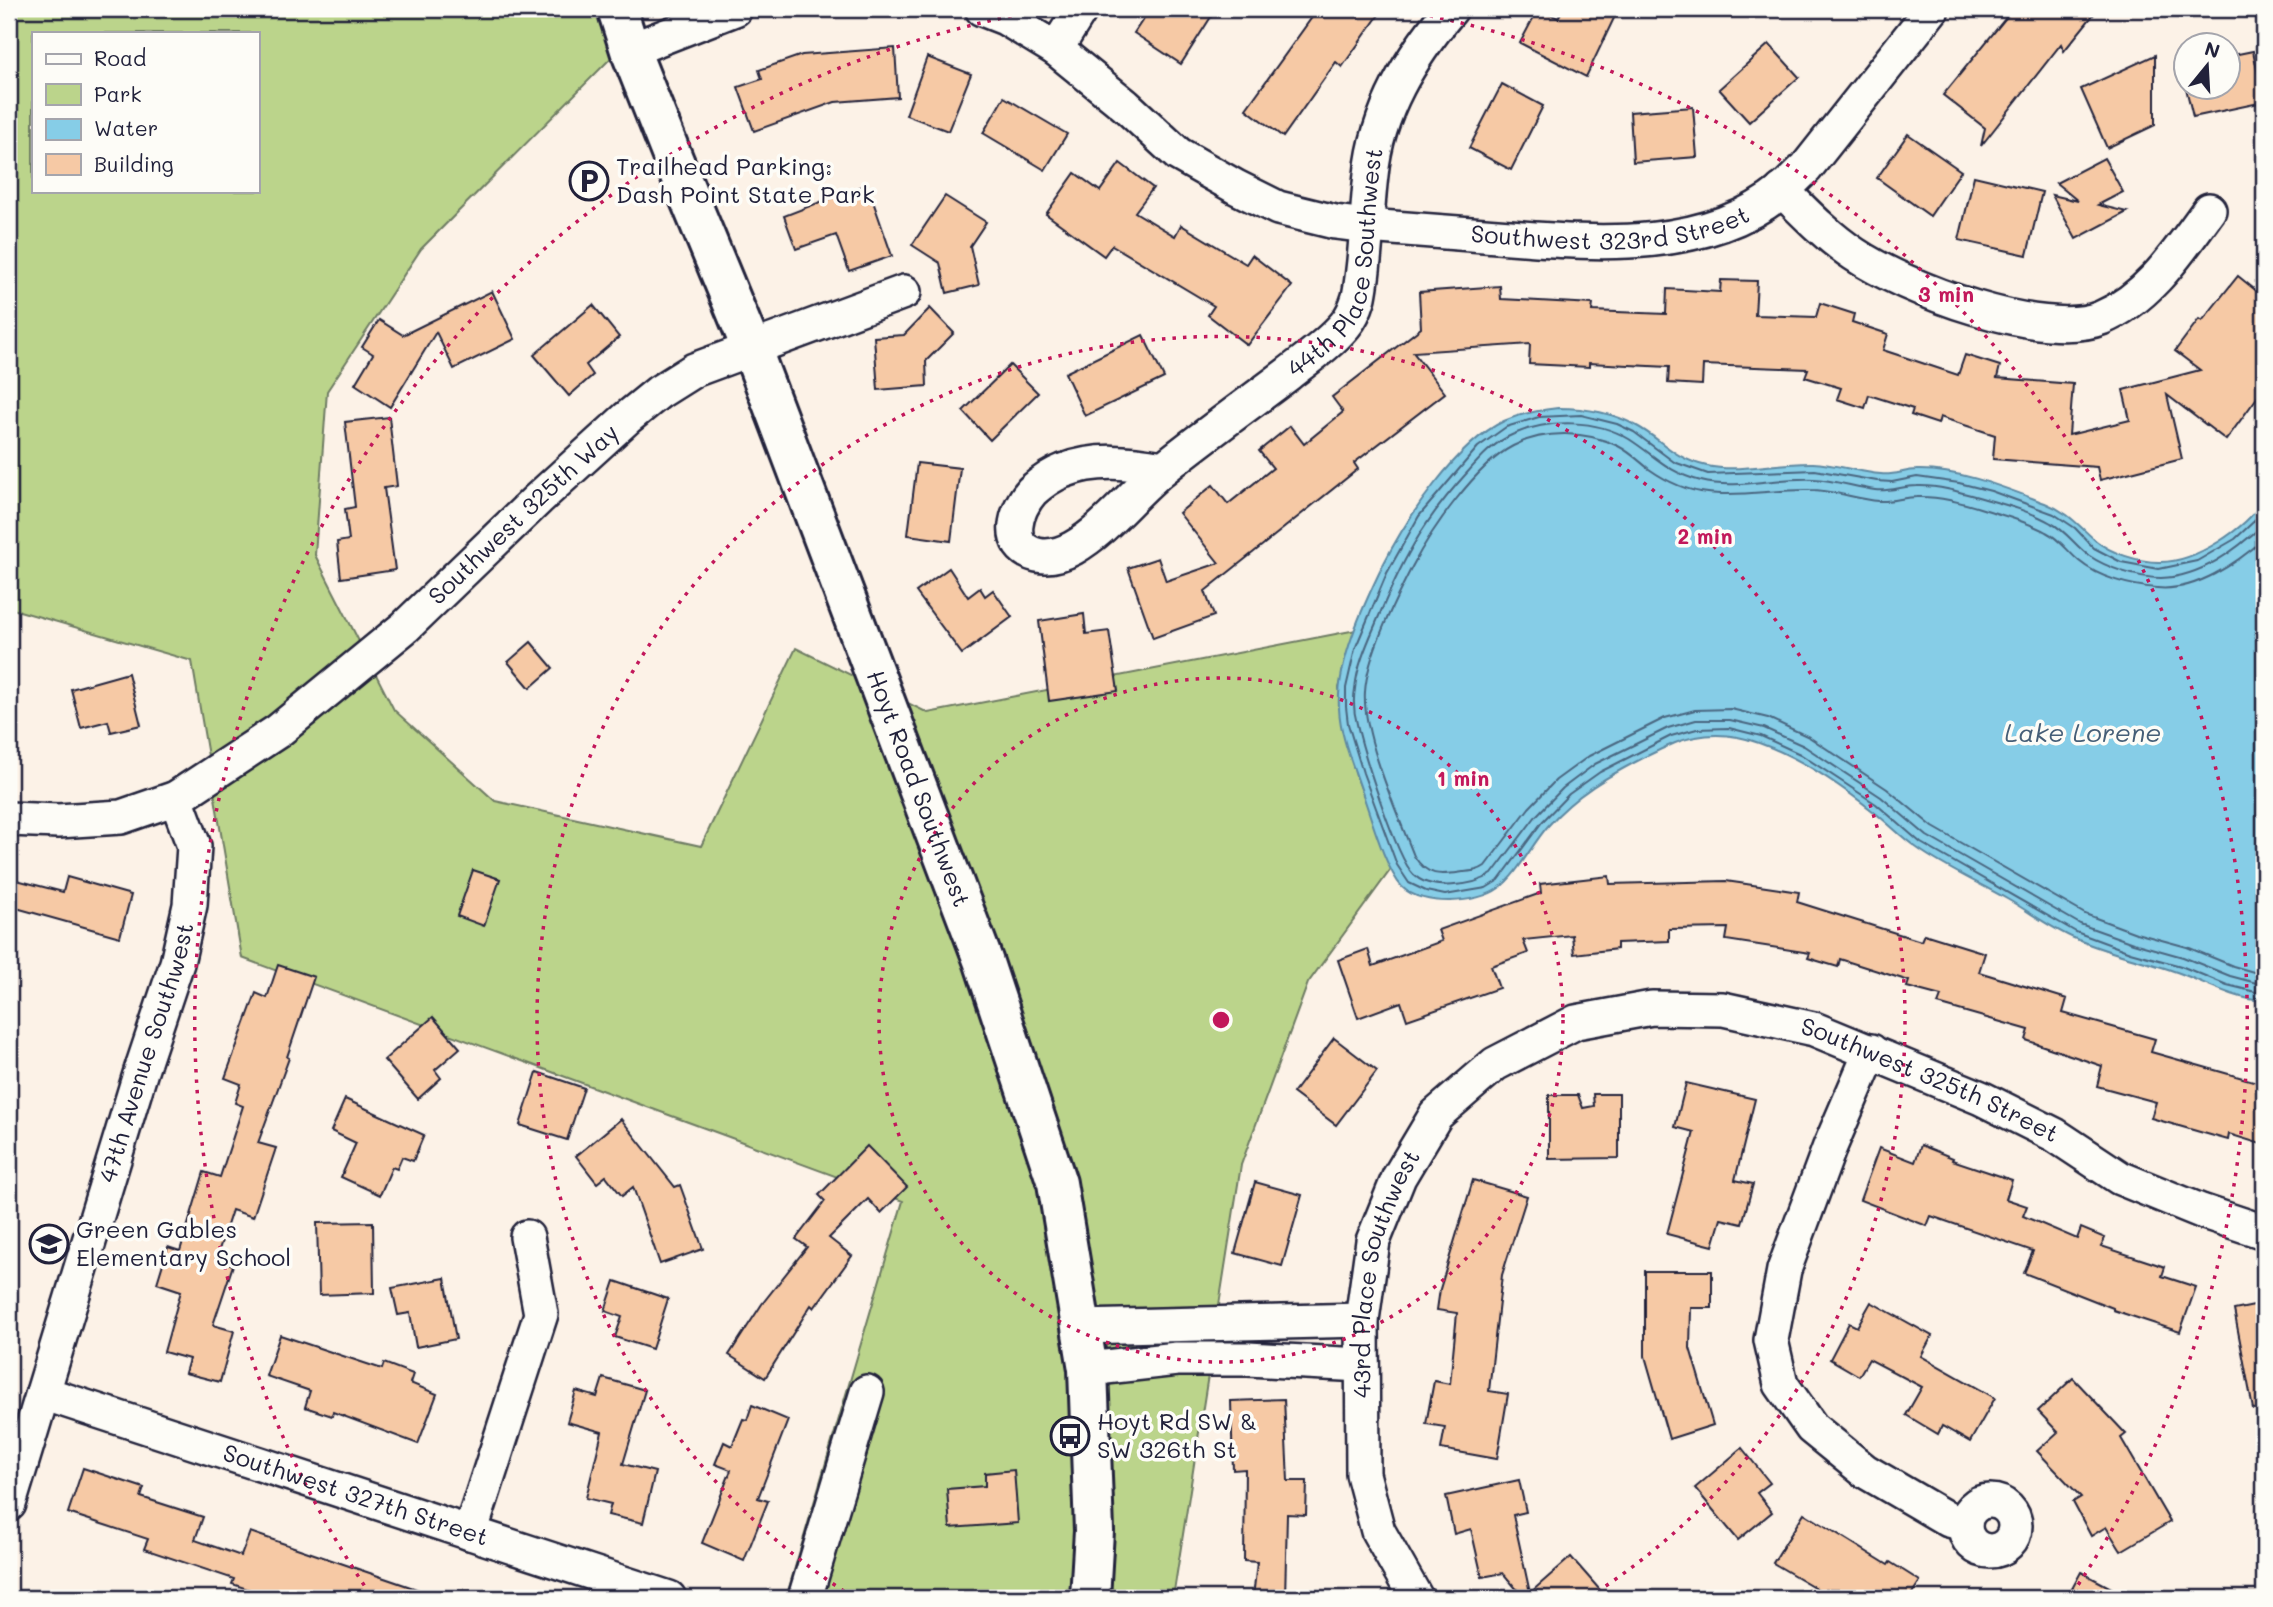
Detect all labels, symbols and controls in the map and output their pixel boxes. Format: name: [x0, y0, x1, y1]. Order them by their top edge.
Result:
legend: [32, 32, 259, 192]
north arrow: [2172, 32, 2242, 102]
text: N: [2202, 35, 2223, 63]
text: Road: [94, 44, 146, 71]
text: Park: [94, 80, 142, 107]
text: Water: [94, 114, 158, 141]
street label: 44th Place Southwest: [1280, 145, 1389, 383]
text: Building: [94, 150, 174, 177]
place label: Trailhead Parking: Dash Point State Park: [616, 150, 875, 209]
parking icon: Trailhead Parking: Dash Point State Park: [568, 160, 610, 202]
street label: Southwest 323rd Street: [1470, 198, 1754, 256]
text: 3 min: [1918, 280, 1974, 307]
street label: Southwest 325th Way: [421, 416, 624, 610]
text: 2 min: [1677, 522, 1733, 549]
street label: Hoyt Road Southwest: [861, 666, 978, 911]
water label: Lake Lorene: [2005, 715, 2161, 749]
text: 1 min: [1437, 764, 1489, 791]
street label: 47th Avenue Southwest: [91, 919, 200, 1186]
centre of rings: [1209, 1008, 1233, 1032]
street label: Southwest 325th Street: [1799, 1010, 2064, 1148]
street label: 43rd Place Southwest: [1345, 1143, 1426, 1398]
place label: Green Gables Elementary School: [76, 1213, 291, 1272]
school or university icon: Green Gables Elementary School: [28, 1223, 70, 1265]
place label: Hoyt Rd SW & SW 326th St: [1097, 1405, 1257, 1464]
bus stop icon: Hoyt Rd SW & SW 326th St: [1049, 1415, 1091, 1457]
street label: Southwest 327th Street: [219, 1436, 493, 1552]

